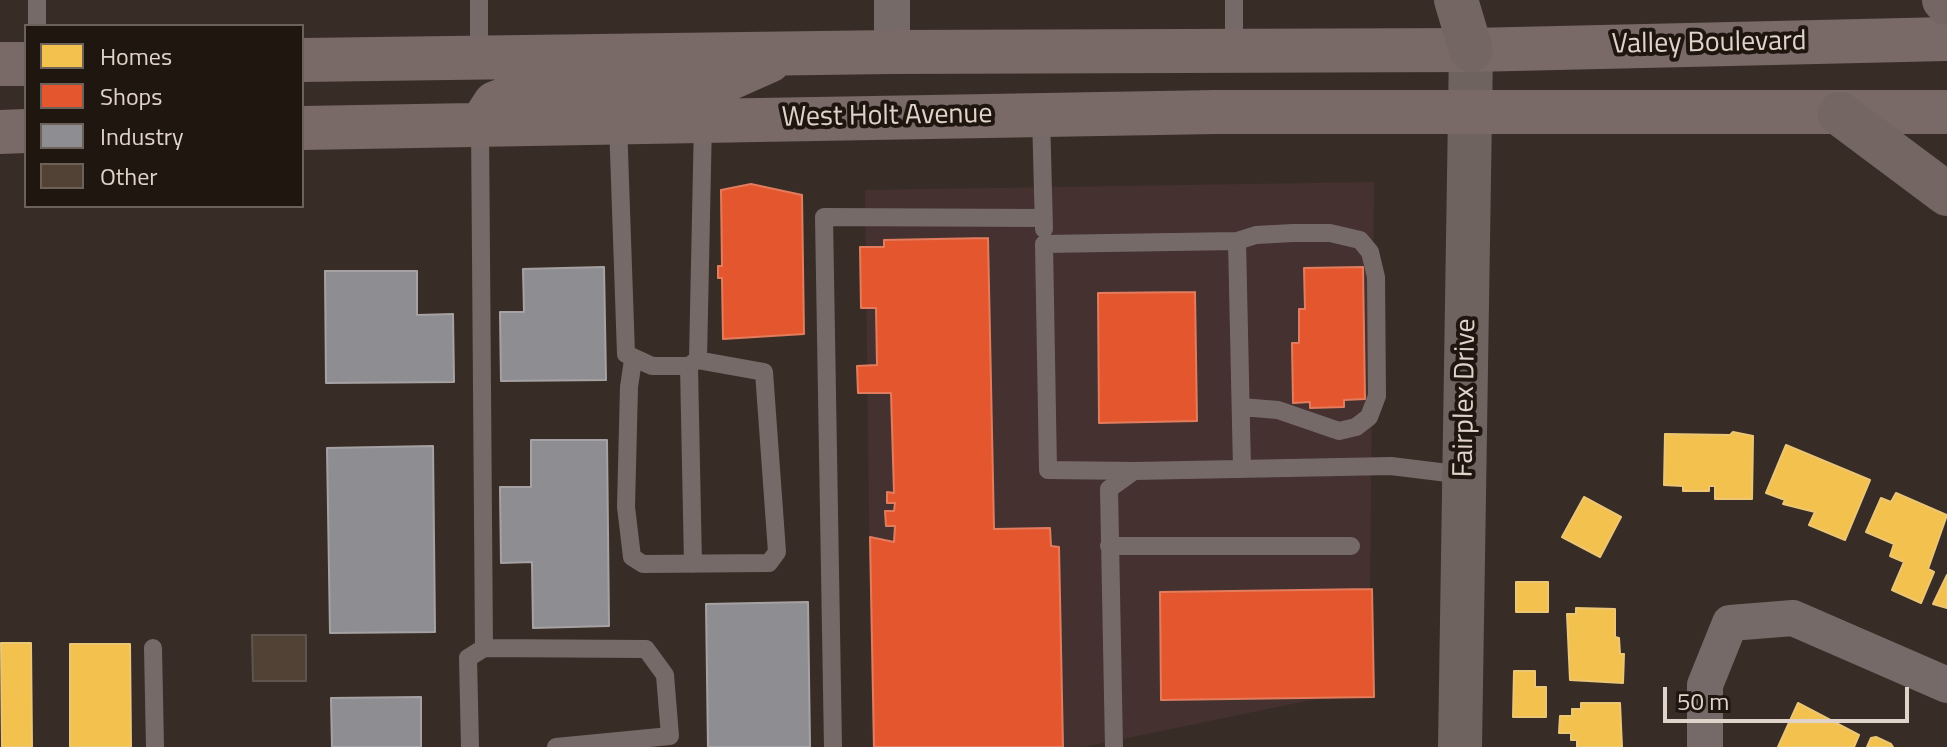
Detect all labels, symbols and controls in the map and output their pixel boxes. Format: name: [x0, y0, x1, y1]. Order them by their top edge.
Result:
legend: [24, 24, 304, 208]
street label: Valley Boulevard: [1611, 26, 1807, 62]
text: Homes: [100, 38, 172, 74]
text: Shops: [100, 78, 162, 114]
street label: West Holt Avenue: [781, 98, 993, 136]
text: Industry: [100, 118, 184, 154]
text: Other: [100, 158, 158, 194]
street label: Fairplex Drive: [1448, 318, 1484, 478]
scale bar: [1667, 671, 1913, 721]
text: 50 m: [1677, 683, 1729, 719]

